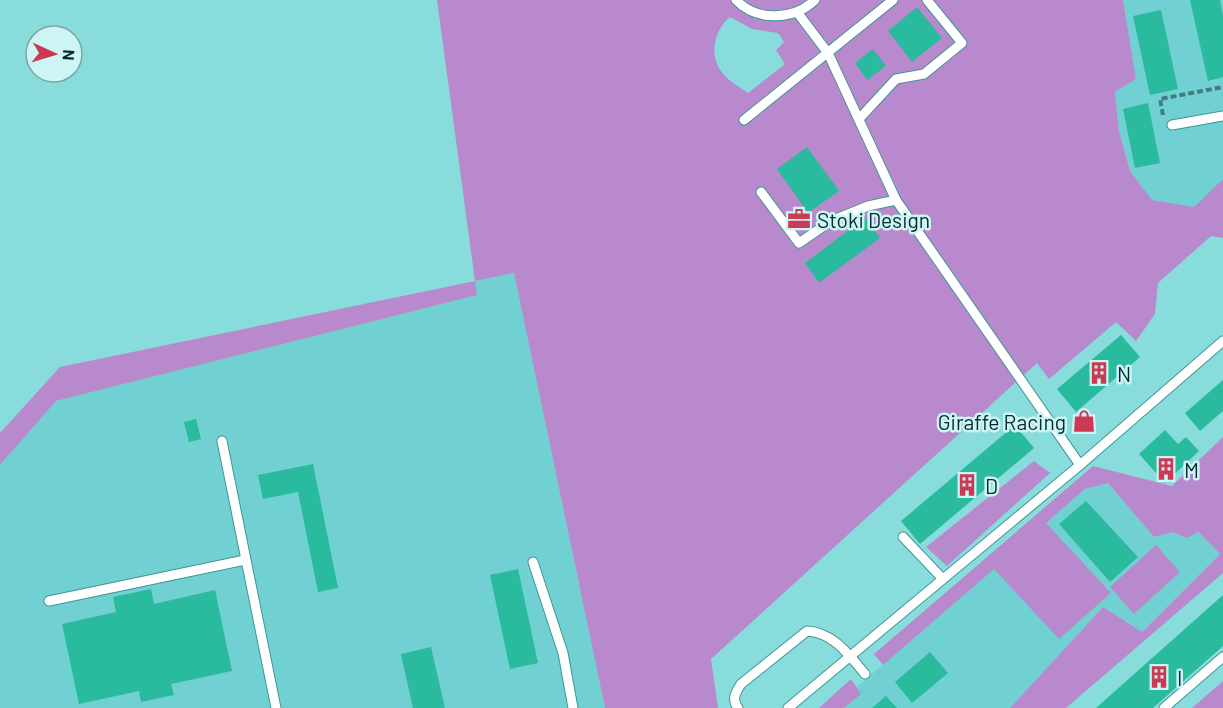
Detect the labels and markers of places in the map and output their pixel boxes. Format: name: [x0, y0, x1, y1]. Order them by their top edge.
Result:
office icon: Stoki Design: [786, 206, 812, 232]
place label: Stoki Design: [817, 207, 930, 232]
building icon: N: [1086, 360, 1112, 386]
place label: N: [1117, 361, 1131, 386]
shop icon: Giraffe Racing: [1071, 408, 1097, 434]
place label: Giraffe Racing: [938, 409, 1066, 434]
building icon: M: [1153, 456, 1179, 482]
place label: M: [1184, 457, 1199, 482]
building icon: D: [954, 472, 980, 498]
place label: D: [985, 473, 998, 498]
building icon: I: [1146, 664, 1172, 690]
place label: I: [1177, 665, 1182, 690]

